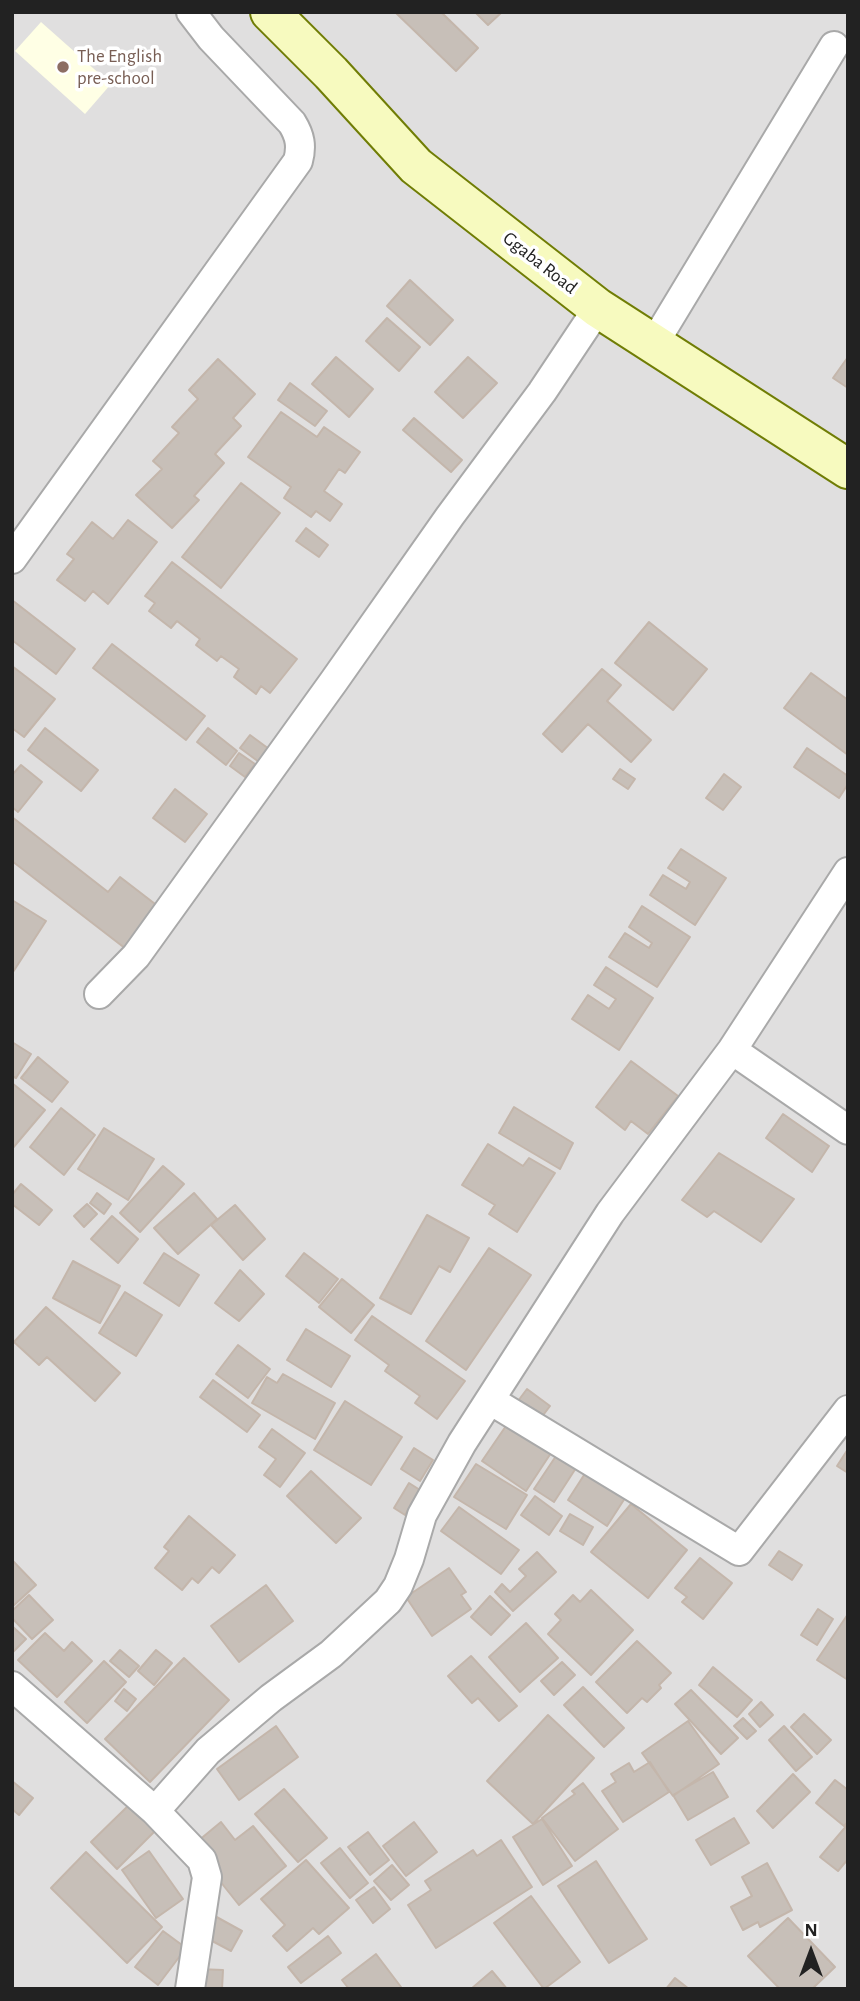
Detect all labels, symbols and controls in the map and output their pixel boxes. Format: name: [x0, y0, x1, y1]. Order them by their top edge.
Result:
place label: The English pre-school: [77, 45, 162, 89]
marker: The English pre-school: [55, 59, 71, 75]
street label: Ggaba Road: [498, 227, 582, 299]
north arrow: [776, 1917, 846, 1987]
text: N: [804, 1921, 818, 1940]

